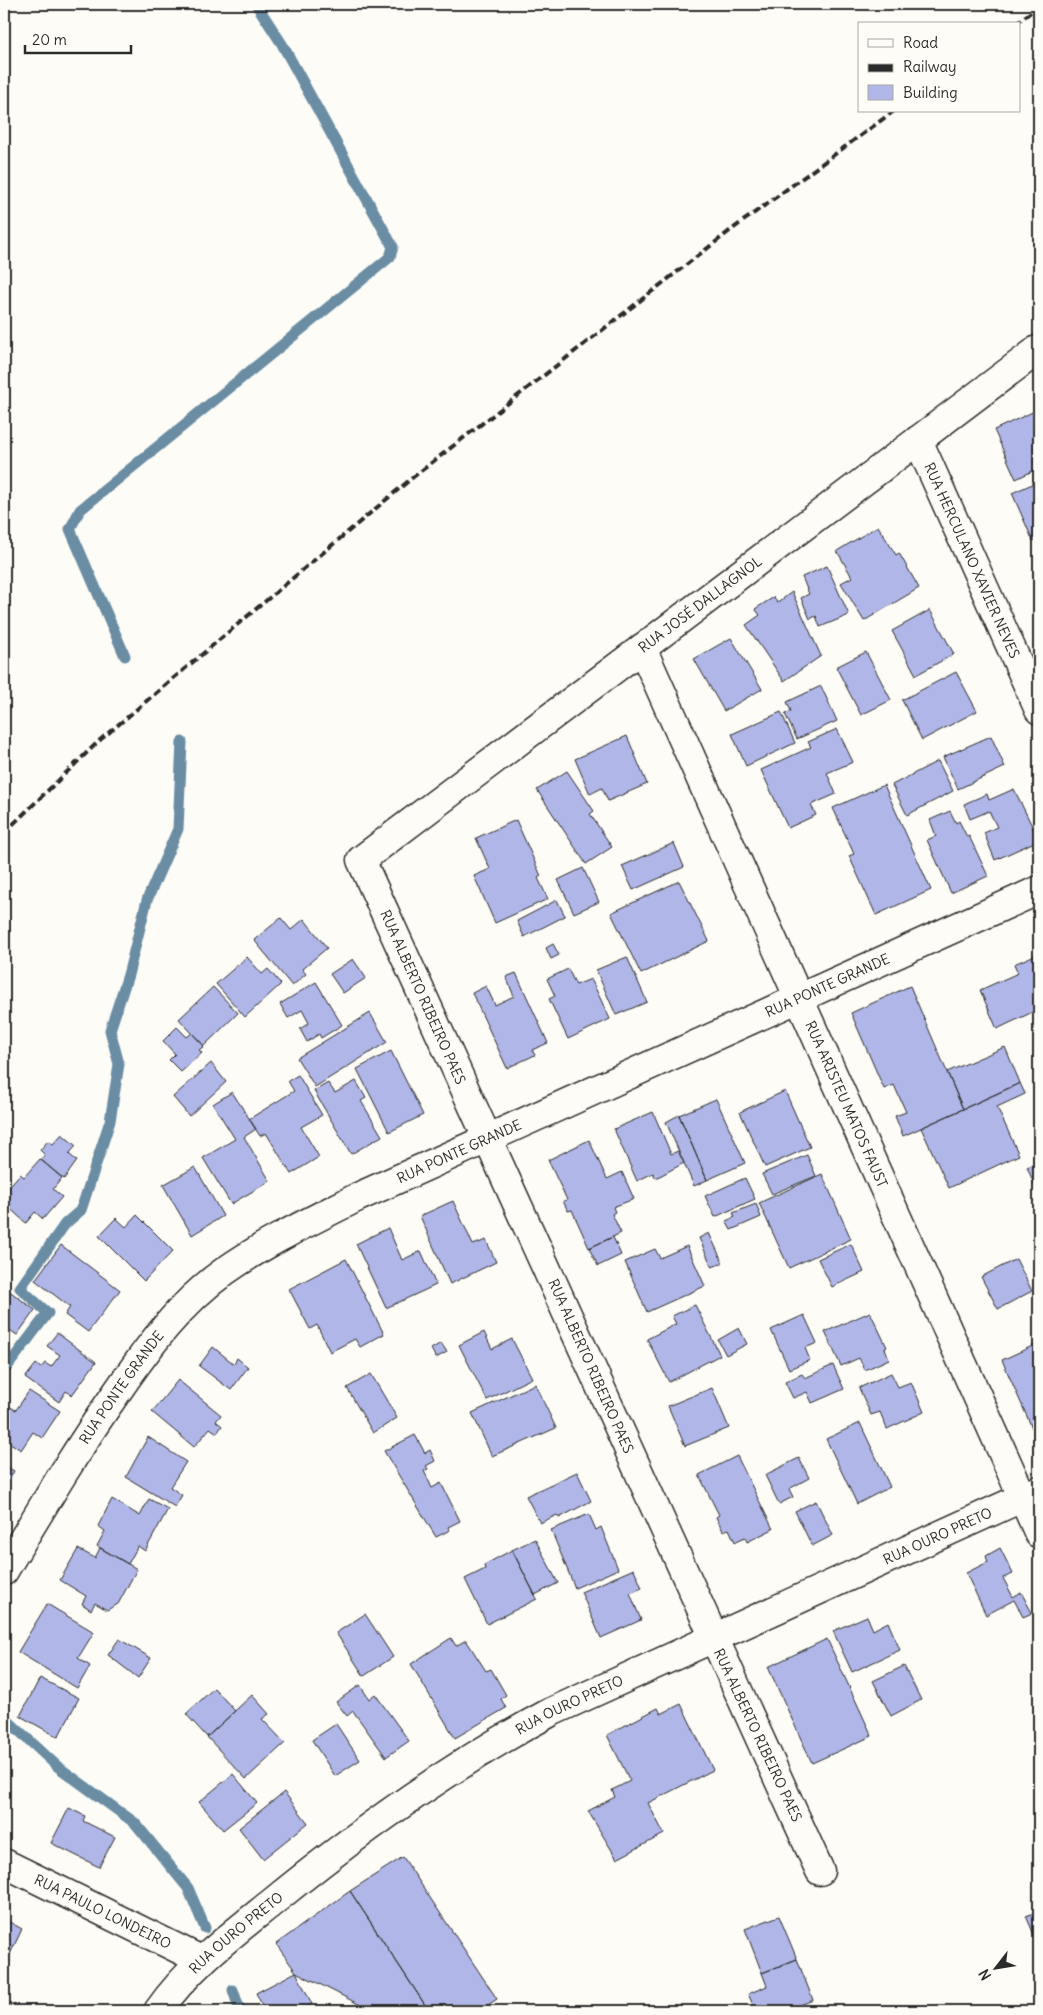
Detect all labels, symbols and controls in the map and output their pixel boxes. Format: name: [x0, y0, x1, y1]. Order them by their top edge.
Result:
scale bar: [25, 22, 131, 54]
legend: [858, 22, 1020, 112]
text: 20 m: [32, 30, 67, 49]
text: Road: [903, 33, 938, 52]
text: Railway: [903, 57, 957, 76]
text: Building: [903, 83, 958, 102]
street label: RUA HERCULANO XAVIER NEVES: [920, 460, 1024, 661]
street label: RUA JOSÉ DALLAGNOL: [635, 552, 766, 657]
street label: RUA ALBERTO RIBEIRO PAES: [376, 907, 470, 1087]
street label: RUA PONTE GRANDE: [762, 950, 892, 1021]
street label: RUA ARISTEU MATOS FAUST: [801, 1018, 892, 1190]
street label: RUA PONTE GRANDE: [394, 1116, 524, 1187]
street label: RUA ALBERTO RIBEIRO PAES: [544, 1276, 638, 1456]
street label: RUA PONTE GRANDE: [75, 1327, 168, 1447]
street label: RUA OURO PRETO: [880, 1504, 995, 1569]
street label: RUA ALBERTO RIBEIRO PAES: [710, 1646, 806, 1825]
street label: RUA OURO PRETO: [512, 1671, 626, 1739]
street label: RUA PAULO LONDEIRO: [31, 1870, 174, 1953]
street label: RUA OURO PRETO: [185, 1888, 287, 1978]
north arrow: [970, 1942, 1020, 1992]
text: N: [975, 1966, 995, 1983]

